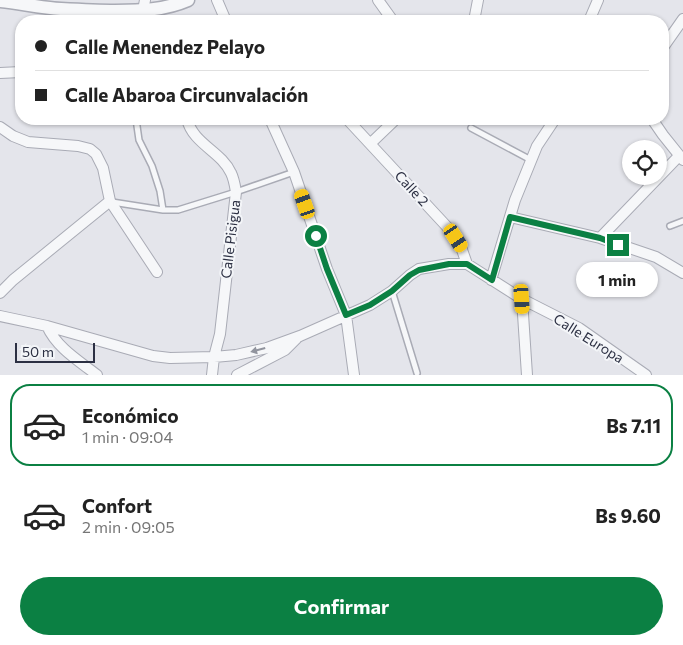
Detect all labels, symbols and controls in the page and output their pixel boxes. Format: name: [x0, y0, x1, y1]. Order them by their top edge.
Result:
text: Calle Menendez Pelayo: [65, 35, 265, 58]
text: Calle Abaroa Circunvalación: [65, 83, 308, 106]
map controls: [622, 140, 667, 185]
button: locate: [622, 140, 667, 185]
street label: Calle 2: [392, 167, 433, 209]
car: [293, 187, 316, 221]
street label: Calle Pisigua: [217, 199, 243, 279]
car: [441, 221, 470, 255]
route start: [305, 225, 327, 247]
route end: [607, 234, 629, 256]
callout: 1 min: [577, 262, 659, 298]
text: 1 min: [598, 270, 636, 289]
car: [513, 284, 530, 314]
street label: Calle Europa: [551, 310, 627, 366]
scale bar: [15, 340, 95, 363]
text: 50 m: [22, 343, 54, 360]
one-way arrow: [250, 346, 266, 354]
icon: car: [22, 403, 67, 448]
text: Económico: [82, 404, 179, 427]
text: Bs 7.11: [606, 414, 661, 437]
text: 1 min · 09:04: [82, 427, 173, 446]
icon: car: [22, 493, 67, 538]
text: Confort: [82, 494, 152, 517]
text: Bs 9.60: [595, 504, 661, 527]
text: 2 min · 09:05: [82, 517, 175, 536]
button: Confirmar: [20, 577, 663, 635]

